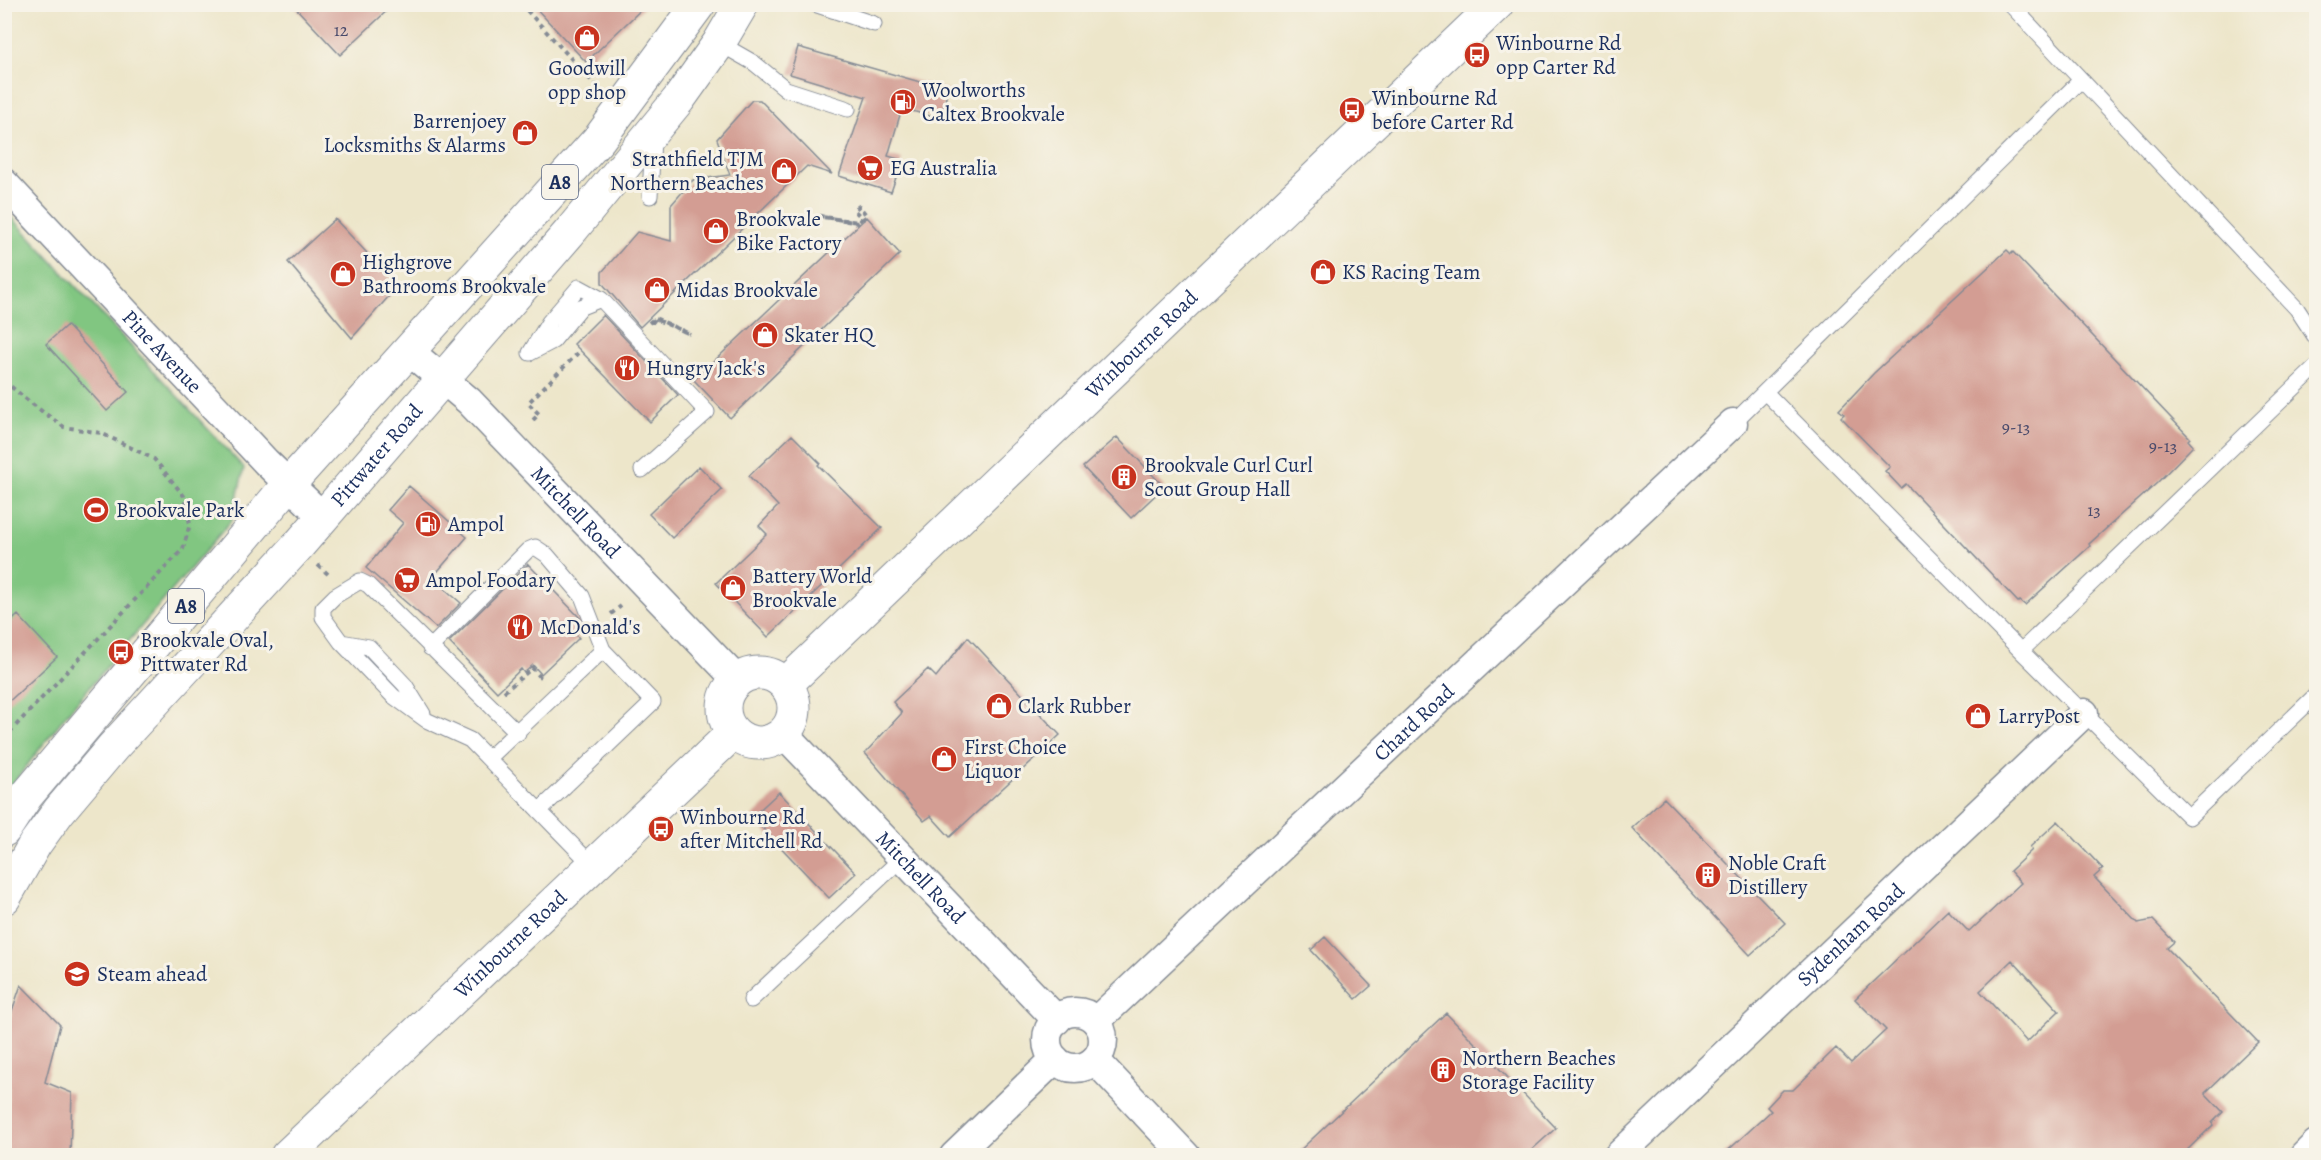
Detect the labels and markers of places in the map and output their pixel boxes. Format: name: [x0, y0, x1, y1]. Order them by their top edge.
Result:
shop icon: Goodwill opp shop: [572, 23, 602, 53]
place label: Winbourne Rd opp Carter Rd: [1495, 29, 1622, 81]
bus stop icon: Winbourne Rd opp Carter Rd: [1462, 40, 1492, 70]
place label: Goodwill opp shop: [548, 54, 626, 106]
place label: Woolworths Caltex Brookvale: [921, 76, 1065, 128]
place label: Winbourne Rd before Carter Rd: [1371, 84, 1514, 136]
fuel station icon: Woolworths Caltex Brookvale: [888, 87, 918, 117]
bus stop icon: Winbourne Rd before Carter Rd: [1337, 95, 1367, 125]
place label: Barrenjoey Locksmiths & Alarms: [323, 107, 507, 159]
shop icon: Barrenjoey Locksmiths & Alarms: [510, 118, 540, 148]
place label: Strathfield TJM Northern Beaches: [610, 145, 764, 197]
supermarket icon: EG Australia: [855, 153, 885, 183]
place label: EG Australia: [890, 154, 997, 182]
shop icon: Strathfield TJM Northern Beaches: [769, 156, 799, 186]
place label: Brookvale Bike Factory: [736, 205, 842, 257]
shop icon: Brookvale Bike Factory: [701, 216, 731, 246]
place label: Highgrove Bathrooms Brookvale: [362, 248, 546, 300]
shop icon: KS Racing Team: [1308, 257, 1338, 287]
place label: KS Racing Team: [1342, 258, 1481, 286]
shop icon: Highgrove Bathrooms Brookvale: [328, 259, 358, 289]
shop icon: Midas Brookvale: [642, 275, 672, 305]
place label: Midas Brookvale: [676, 276, 818, 304]
shop icon: Skater HQ: [750, 320, 780, 350]
place label: Skater HQ: [784, 321, 876, 349]
restaurant icon: Hungry Jack's: [612, 353, 642, 383]
place label: Hungry Jack's: [646, 354, 765, 382]
place label: Brookvale Curl Curl Scout Group Hall: [1144, 451, 1313, 503]
building icon: Brookvale Curl Curl Scout Group Hall: [1109, 462, 1139, 492]
sports icon: Brookvale Park: [81, 495, 111, 525]
place label: Brookvale Park: [116, 496, 245, 524]
fuel station icon: Ampol: [413, 509, 443, 539]
place label: Ampol: [447, 510, 504, 538]
place label: Battery World Brookvale: [752, 562, 873, 614]
supermarket icon: Ampol Foodary: [392, 565, 422, 595]
place label: Ampol Foodary: [425, 566, 556, 594]
shop icon: Battery World Brookvale: [718, 573, 748, 603]
restaurant icon: McDonald's: [505, 612, 535, 642]
place label: McDonald's: [540, 613, 641, 641]
place label: Brookvale Oval, Pittwater Rd: [140, 626, 274, 678]
bus stop icon: Brookvale Oval, Pittwater Rd: [106, 637, 136, 667]
shop icon: Clark Rubber: [984, 691, 1014, 721]
place label: Clark Rubber: [1018, 692, 1131, 720]
shop icon: LarryPost: [1963, 701, 1993, 731]
place label: LarryPost: [1998, 702, 2080, 730]
place label: First Choice Liquor: [964, 733, 1067, 785]
shop icon: First Choice Liquor: [929, 744, 959, 774]
place label: Winbourne Rd after Mitchell Rd: [679, 803, 824, 855]
bus stop icon: Winbourne Rd after Mitchell Rd: [646, 814, 676, 844]
place label: Noble Craft Distillery: [1728, 849, 1827, 901]
building icon: Noble Craft Distillery: [1693, 860, 1723, 890]
school or university icon: Steam ahead: [62, 959, 92, 989]
place label: Steam ahead: [97, 960, 208, 988]
place label: Northern Beaches Storage Facility: [1462, 1044, 1616, 1096]
building icon: Northern Beaches Storage Facility: [1428, 1055, 1458, 1085]

